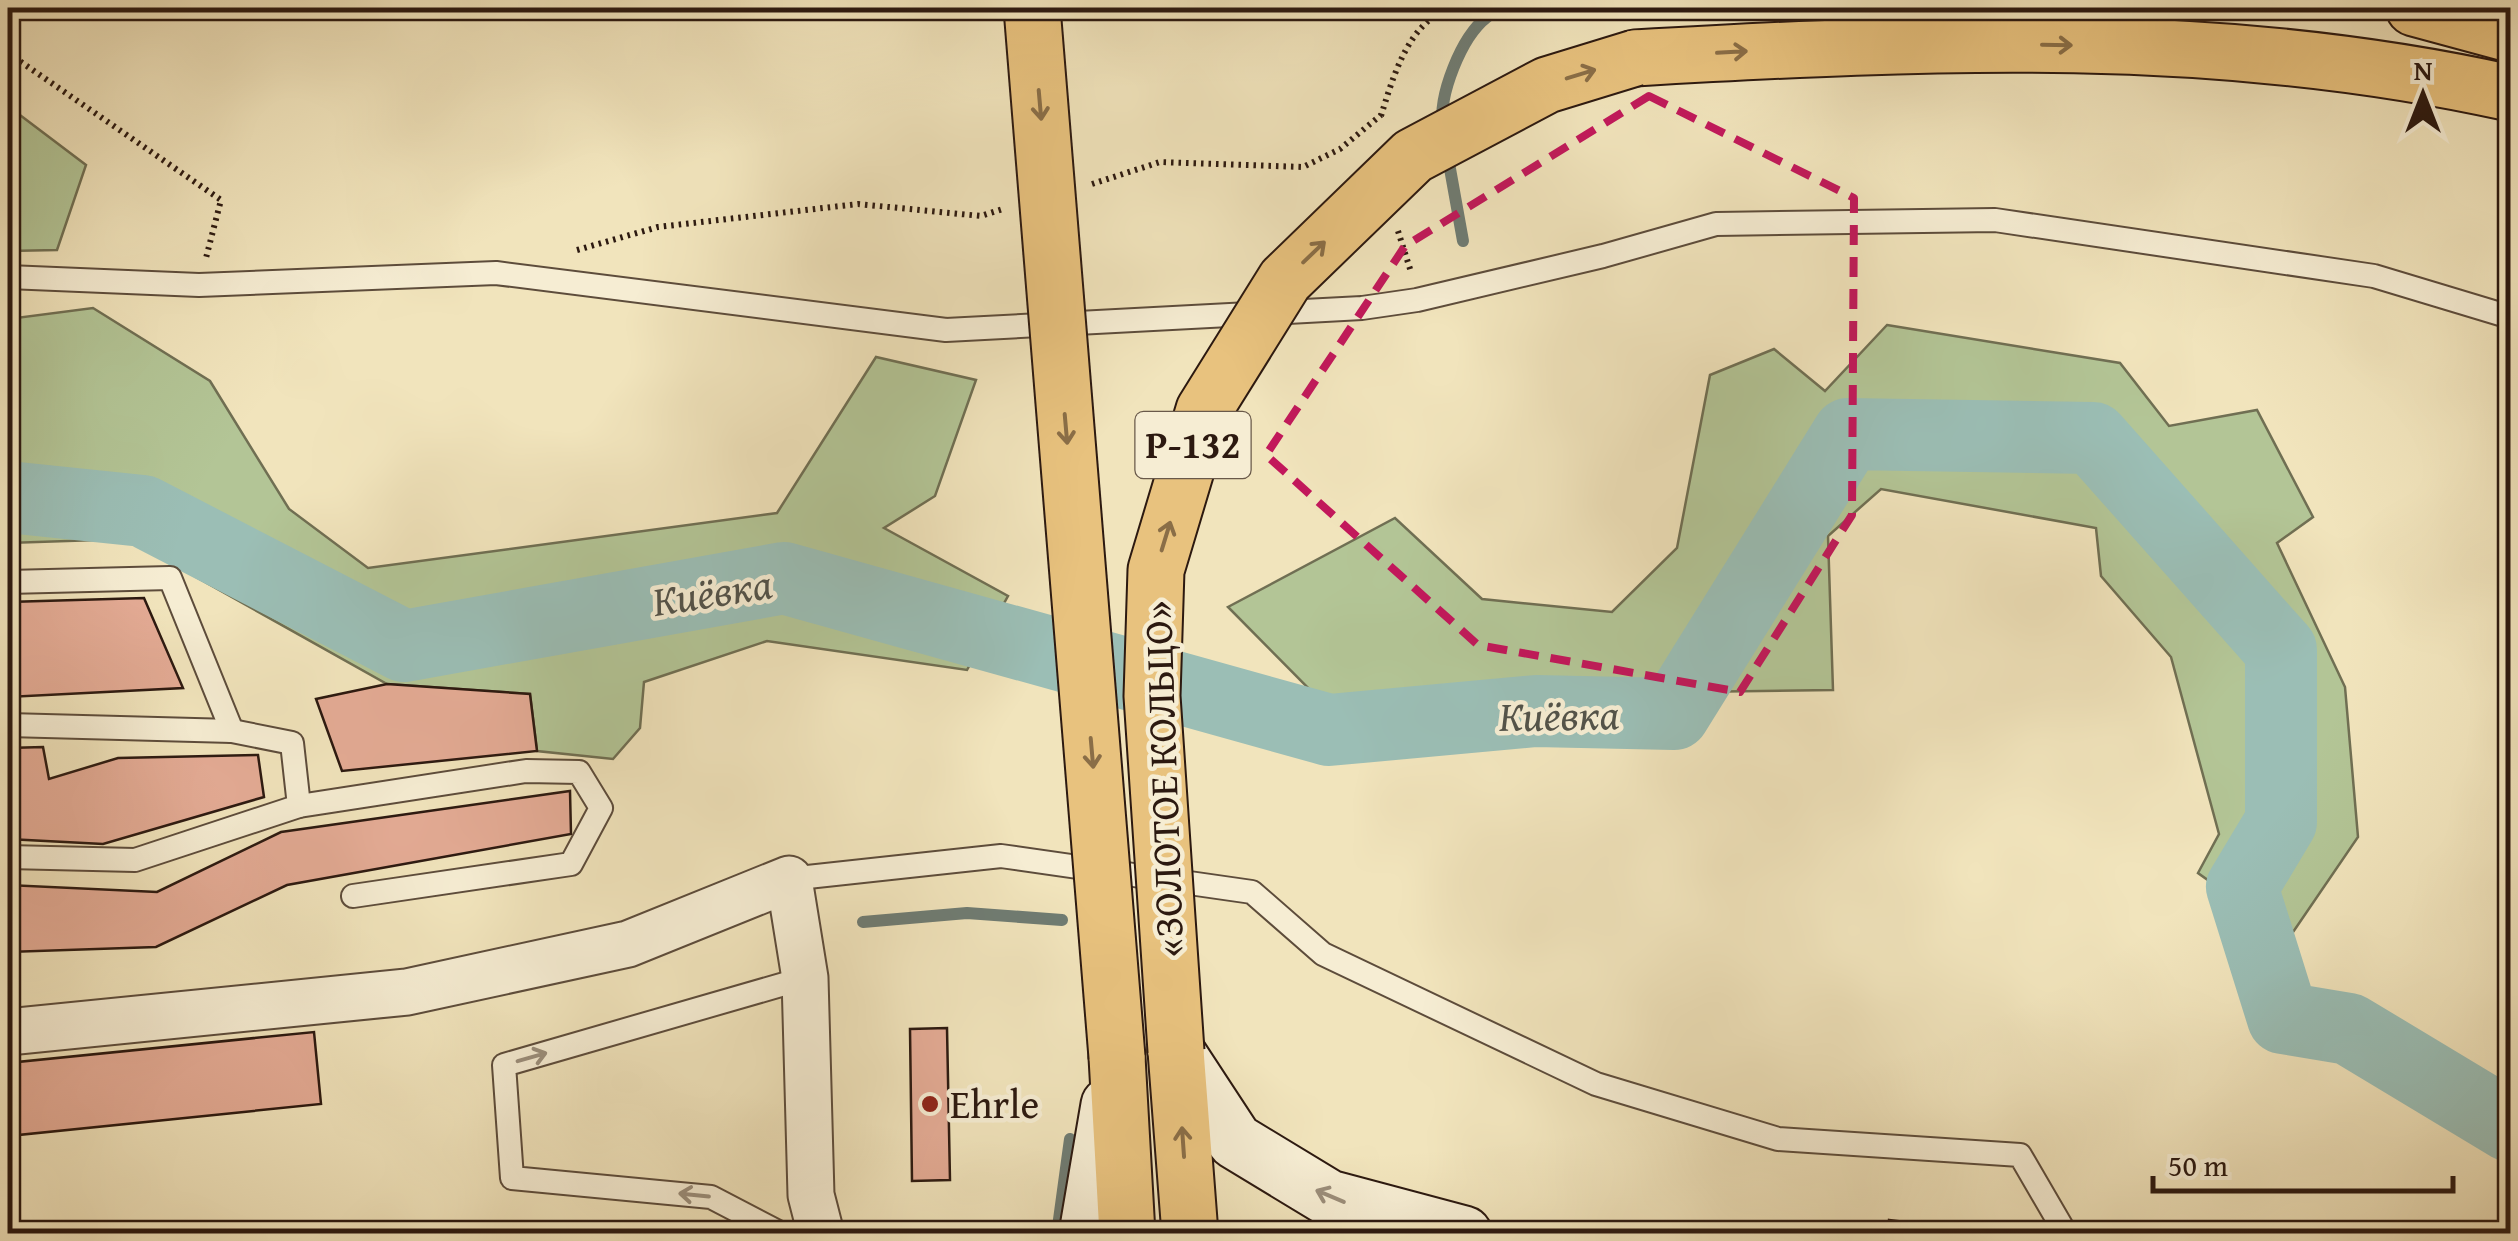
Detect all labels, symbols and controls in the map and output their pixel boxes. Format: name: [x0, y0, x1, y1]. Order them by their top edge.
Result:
one-way arrow: [2040, 35, 2072, 54]
one-way arrow: [1715, 42, 1747, 61]
north arrow: [2373, 45, 2473, 145]
text: N: [2414, 49, 2433, 90]
one-way arrow: [1565, 64, 1596, 82]
one-way arrow: [1031, 88, 1050, 120]
one-way arrow: [1302, 240, 1326, 264]
one-way arrow: [1057, 412, 1076, 444]
road number: Р-132: [1136, 412, 1250, 478]
one-way arrow: [1158, 520, 1176, 552]
water label: Киёвка: [648, 552, 777, 631]
street label: «ЗОЛОТОЕ КОЛЬЦО»: [1127, 600, 1198, 958]
water label: Киёвка: [1498, 683, 1620, 746]
one-way arrow: [1083, 736, 1102, 768]
one-way arrow: [516, 1047, 547, 1065]
place label: Ehrle: [950, 1074, 1039, 1133]
marker: Ehrle: [919, 1093, 941, 1115]
one-way arrow: [1173, 1127, 1192, 1159]
scale bar: [2153, 1131, 2453, 1193]
text: 50 m: [2168, 1143, 2228, 1187]
one-way arrow: [678, 1185, 710, 1204]
one-way arrow: [1315, 1185, 1346, 1203]

